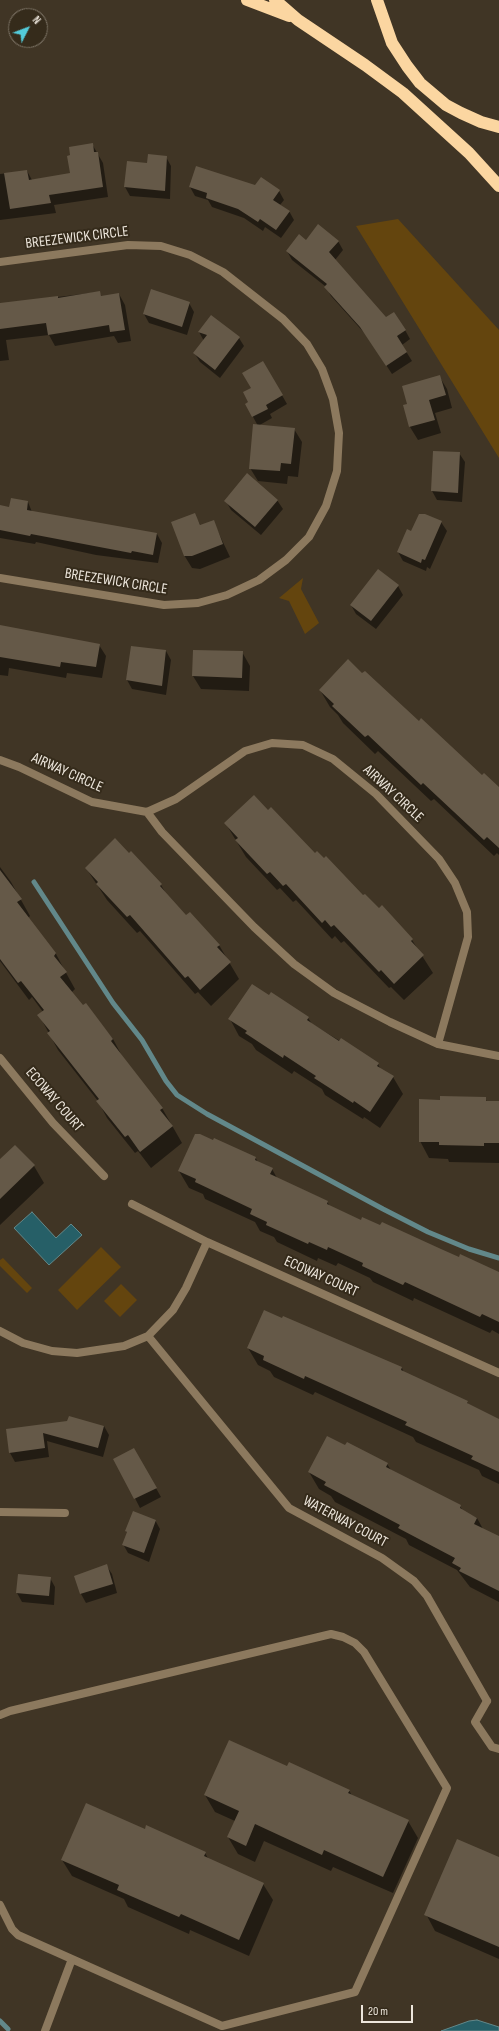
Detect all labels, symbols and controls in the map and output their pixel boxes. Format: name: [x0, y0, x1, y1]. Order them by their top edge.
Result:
north arrow: [8, 8, 48, 48]
text: N: [30, 14, 43, 27]
street label: BREEZEWICK CIRCLE: [24, 223, 130, 253]
street label: BREEZEWICK CIRCLE: [63, 565, 169, 599]
street label: AIRWAY CIRCLE: [29, 749, 105, 797]
street label: AIRWAY CIRCLE: [359, 761, 427, 827]
street label: ECOWAY COURT: [21, 1064, 87, 1136]
street label: ECOWAY COURT: [281, 1253, 361, 1301]
street label: WATERWAY COURT: [300, 1492, 390, 1552]
scale bar: [363, 1997, 415, 2023]
text: 20 m: [368, 2004, 388, 2019]

